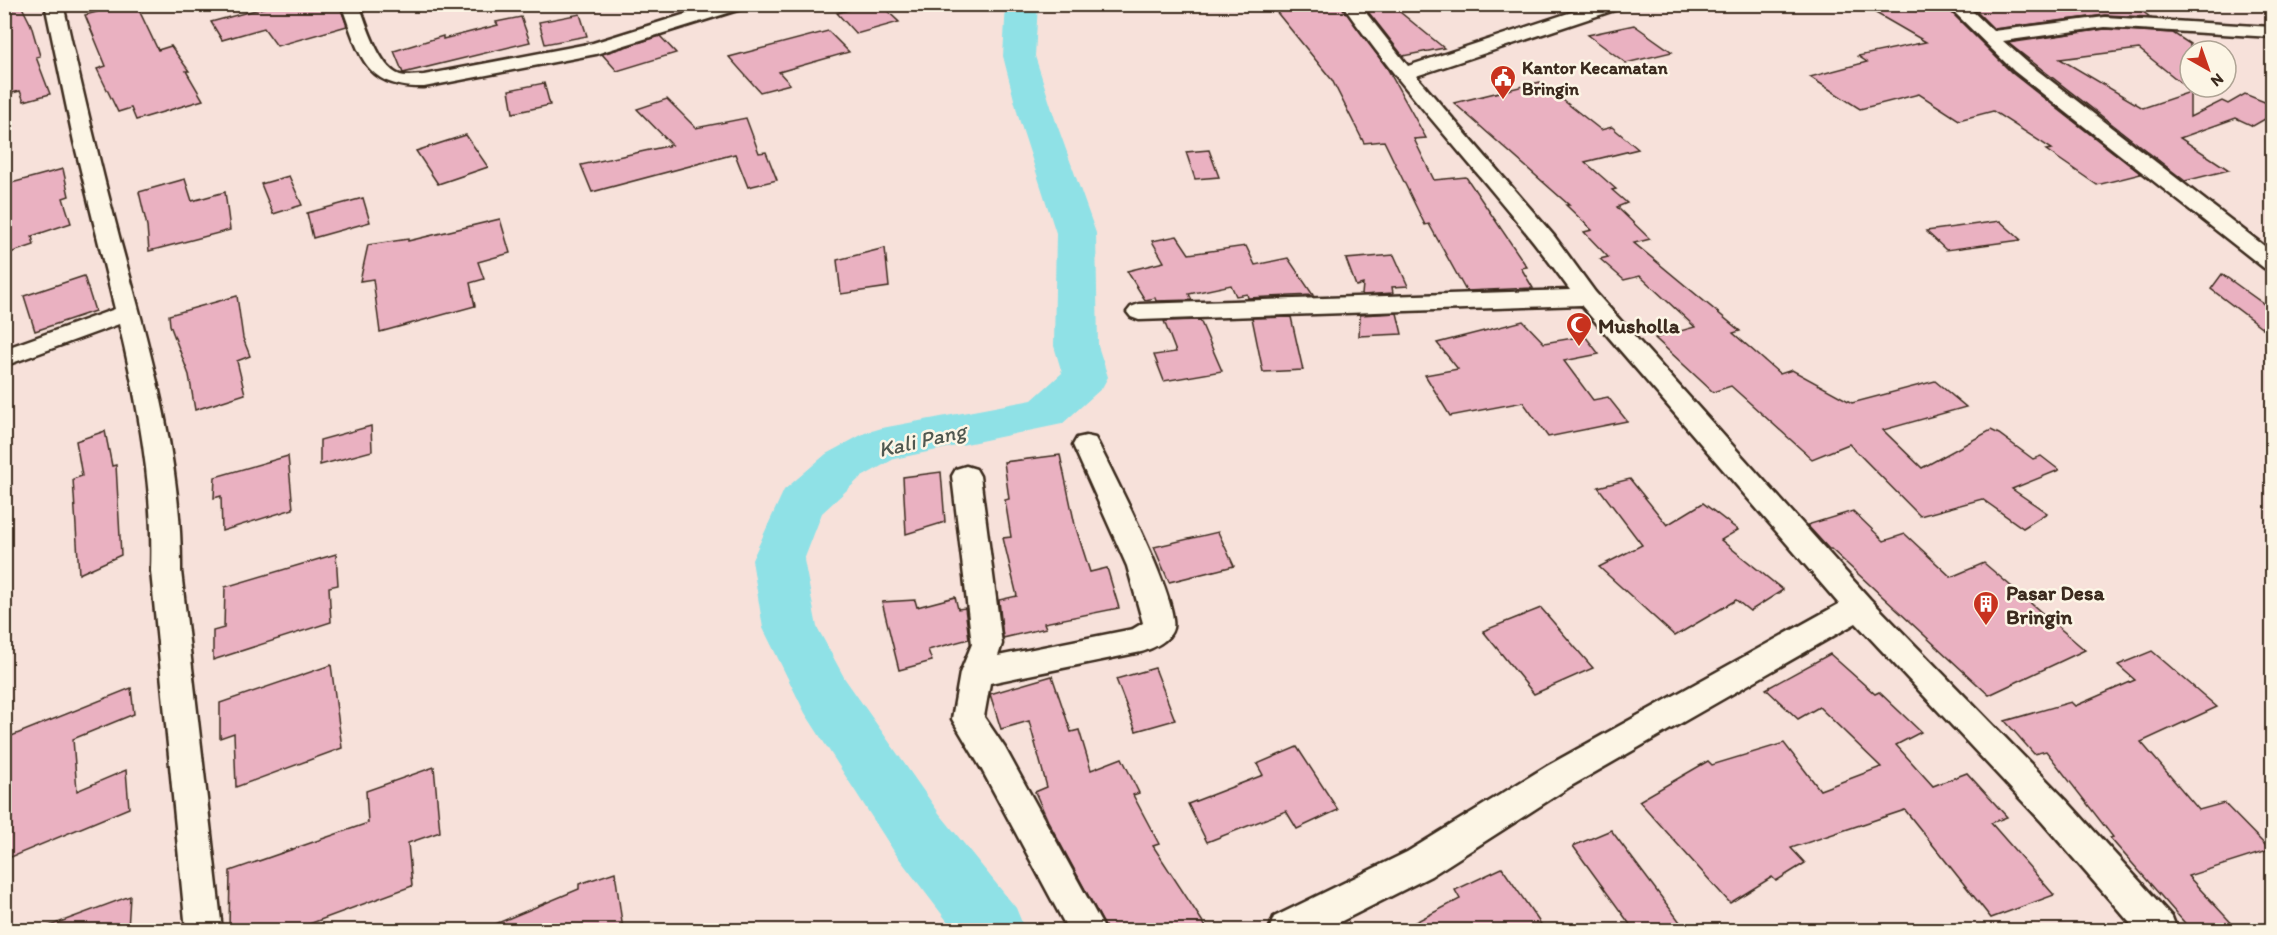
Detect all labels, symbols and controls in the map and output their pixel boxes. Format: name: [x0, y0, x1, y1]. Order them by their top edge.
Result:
north arrow: [2178, 39, 2238, 99]
place label: Kantor Kecamatan Bringin: [1522, 57, 1669, 100]
public building icon: Kantor Kecamatan Bringin: [1488, 63, 1518, 101]
text: N: [2207, 69, 2228, 91]
mosque icon: Musholla: [1564, 310, 1594, 348]
place label: Musholla: [1598, 313, 1681, 338]
water label: Kali Pang: [875, 416, 971, 463]
place label: Pasar Desa Bringin: [2006, 580, 2105, 630]
building icon: Pasar Desa Bringin: [1971, 589, 2001, 627]

